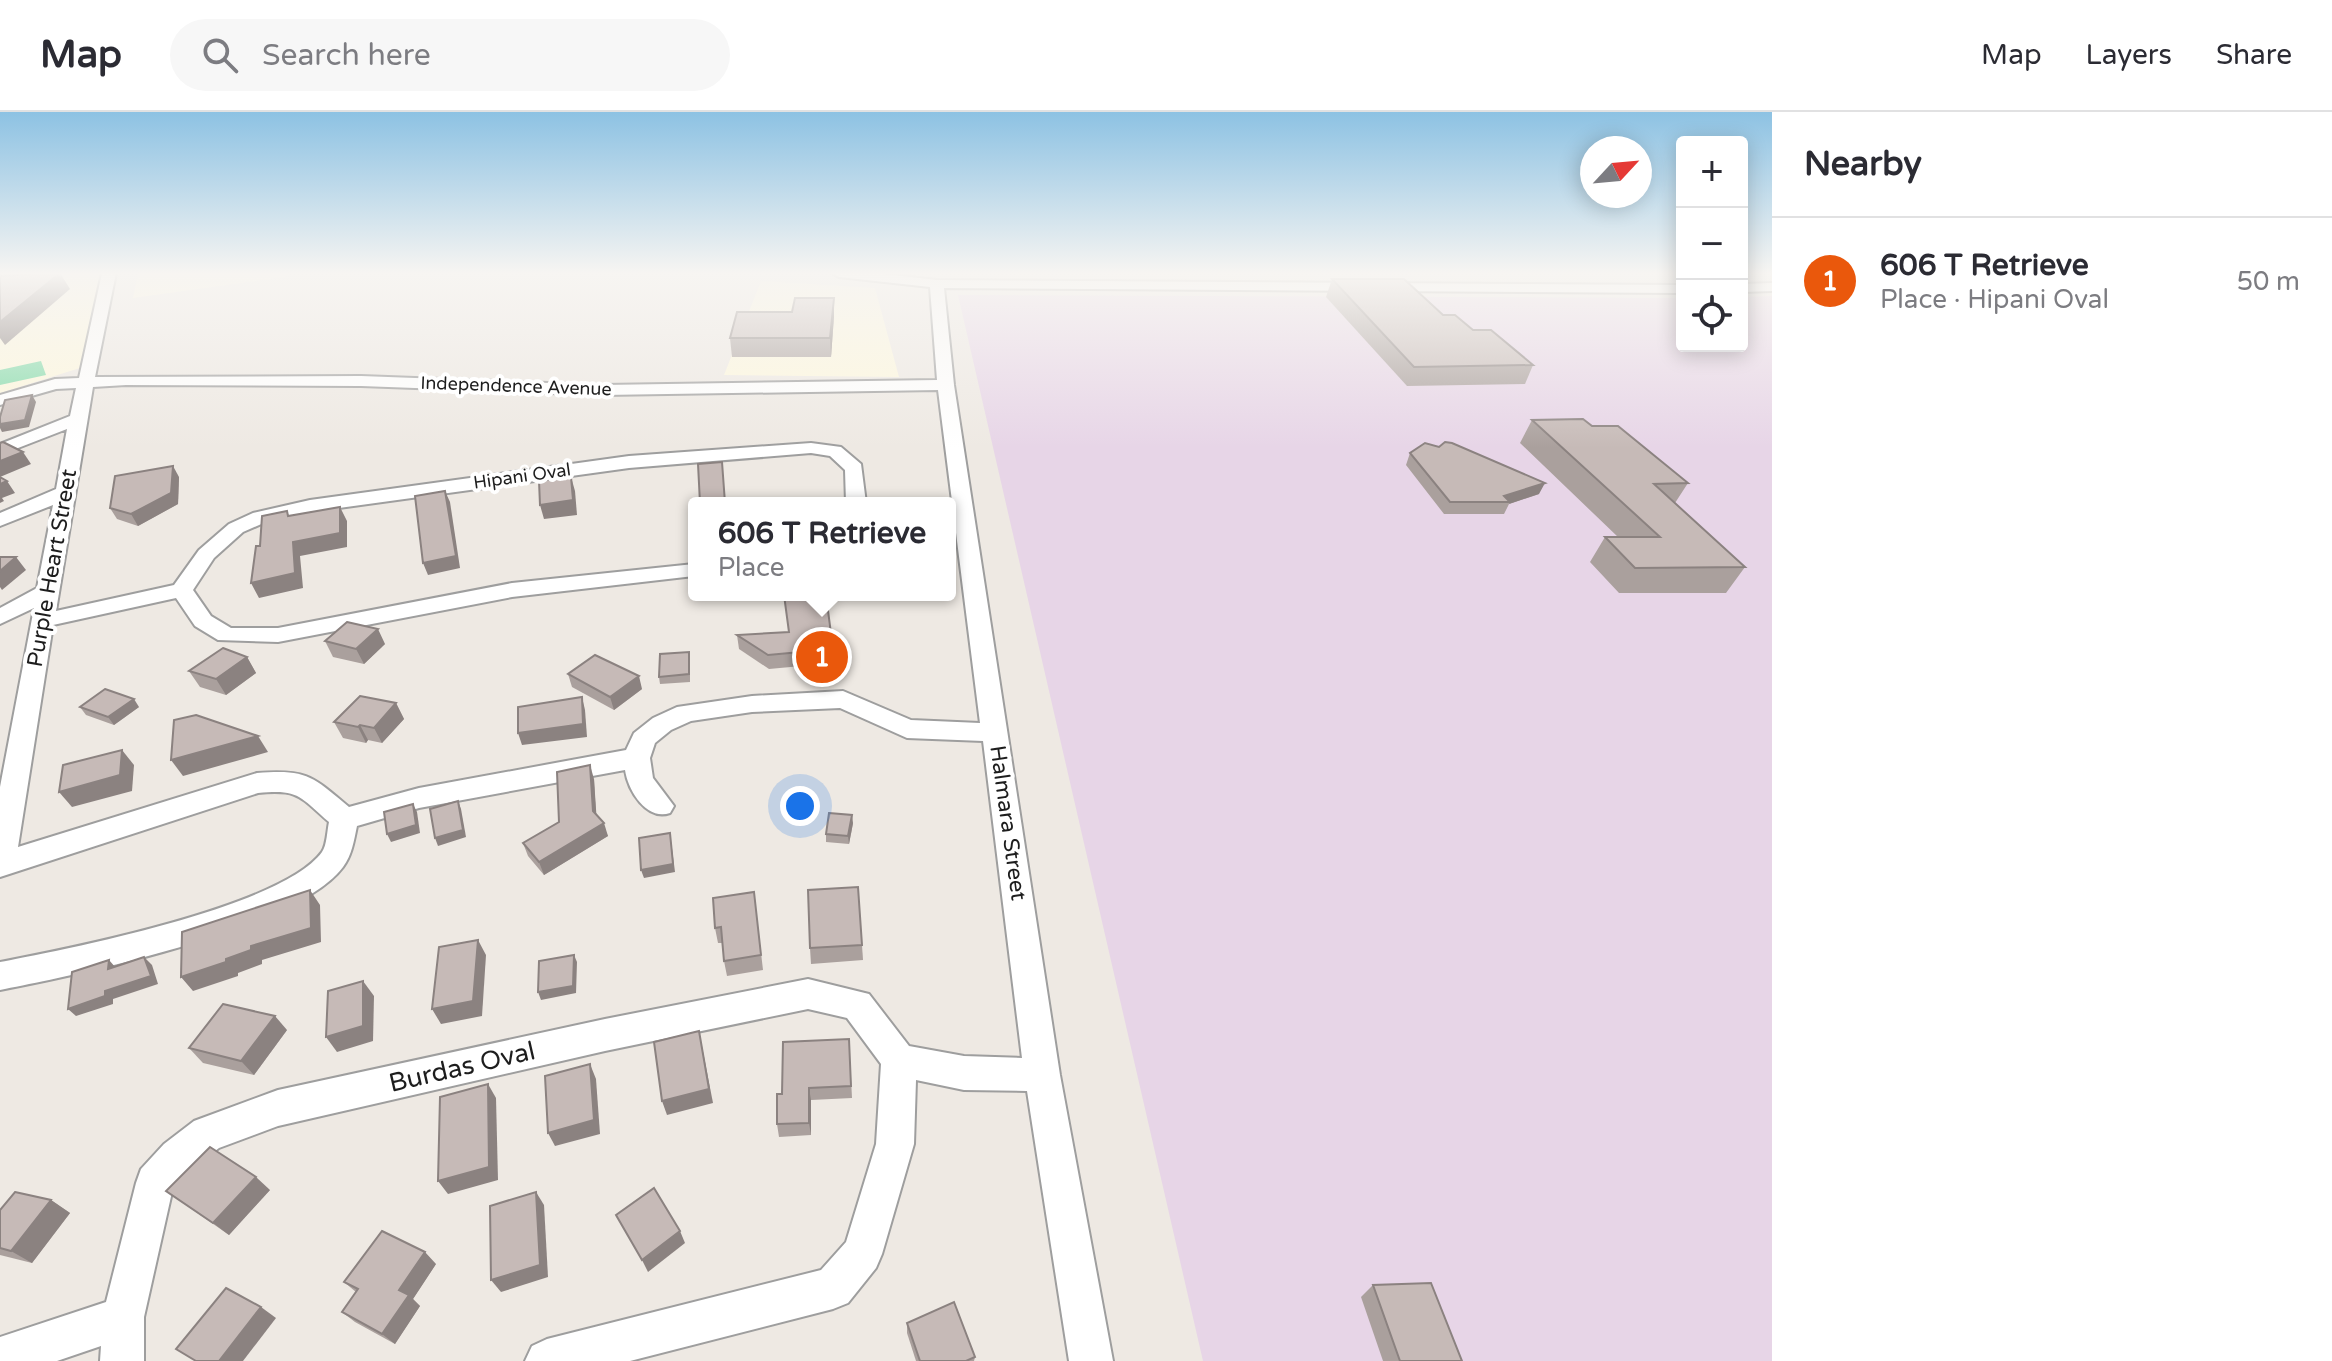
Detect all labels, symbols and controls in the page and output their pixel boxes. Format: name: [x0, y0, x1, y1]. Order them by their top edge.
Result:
search box: [170, 19, 730, 91]
text: Map: [40, 32, 122, 78]
icon: search: [198, 33, 242, 77]
text: Search here: [262, 37, 431, 74]
text: Map: [1981, 38, 2042, 72]
text: Layers: [2086, 38, 2172, 72]
text: Share: [2216, 38, 2292, 72]
north arrow: [1580, 136, 1652, 208]
map controls: [1676, 136, 1748, 352]
button: +: [1676, 136, 1748, 208]
text: Nearby: [1804, 144, 1922, 185]
button: −: [1676, 208, 1748, 280]
text: 606 T Retrieve: [1880, 247, 2089, 284]
text: 1: [1822, 266, 1838, 297]
text: 50 m: [2237, 266, 2300, 297]
button: locate: [1676, 280, 1748, 352]
text: Place · Hipani Oval: [1880, 284, 2109, 315]
street label: Independence Avenue: [420, 372, 612, 400]
street label: Hipani Oval: [472, 458, 572, 494]
street label: Purple Heart Street: [22, 467, 82, 669]
popup: [688, 497, 956, 601]
text: 606 T Retrieve: [718, 515, 926, 552]
text: Place: [718, 552, 785, 583]
pin: 1: [796, 627, 848, 687]
street label: Halmara Street: [984, 744, 1032, 902]
your location: [780, 786, 820, 826]
street label: Burdas Oval: [386, 1035, 538, 1099]

